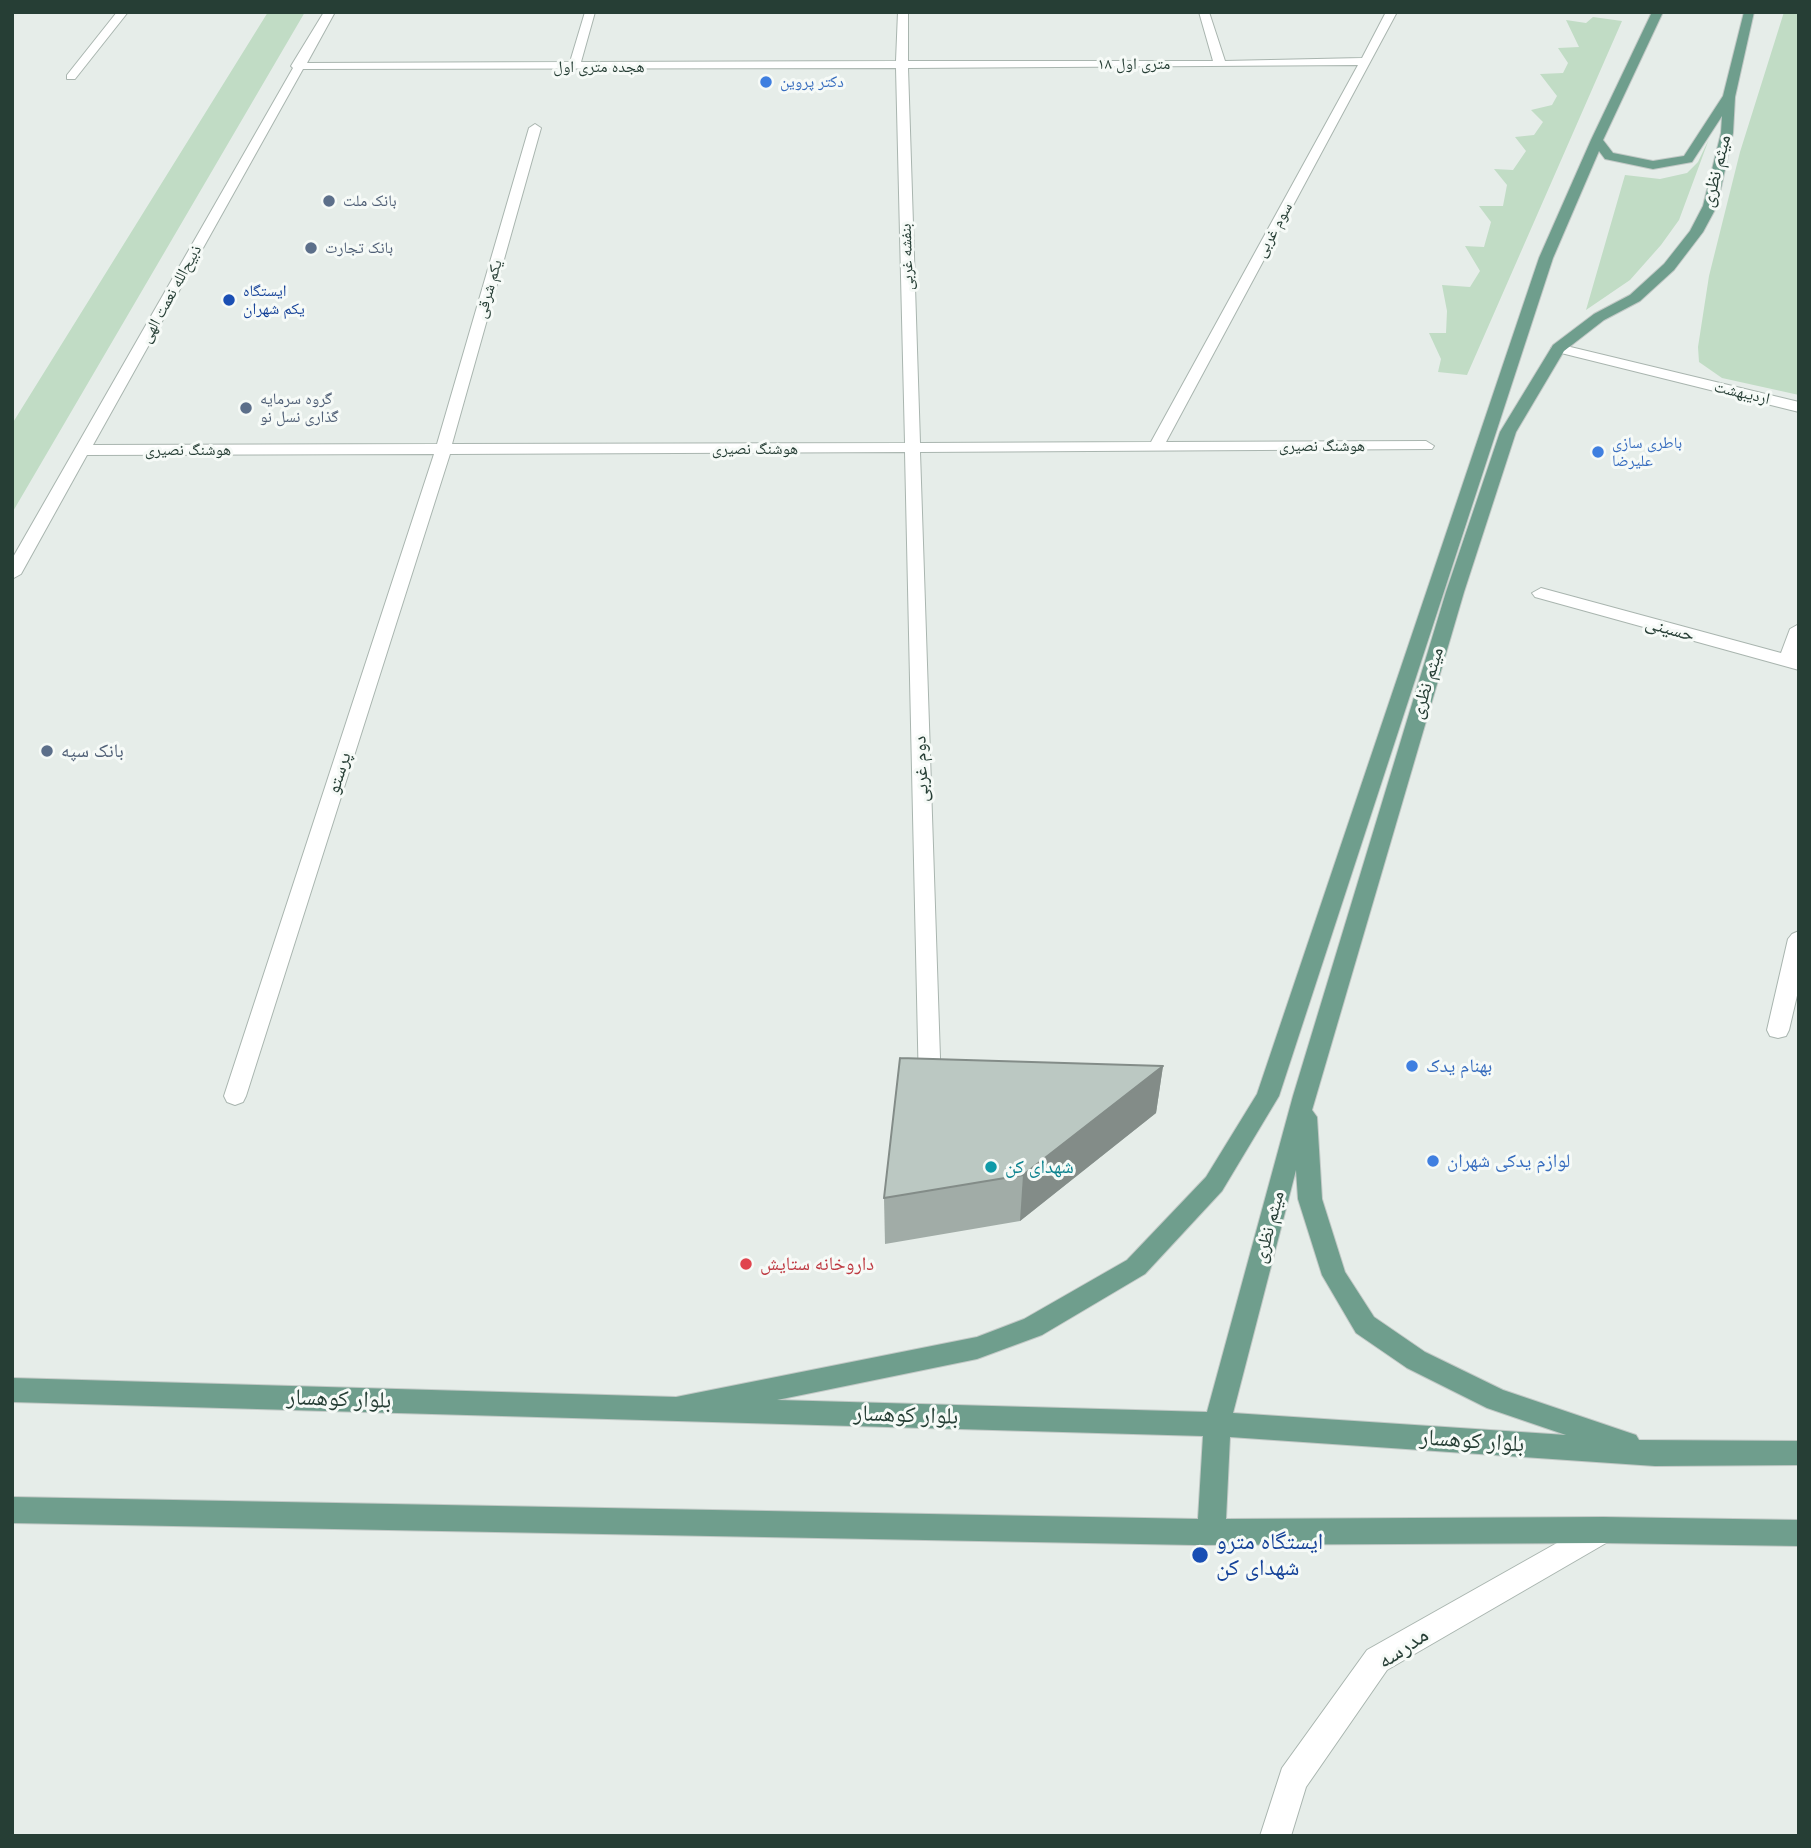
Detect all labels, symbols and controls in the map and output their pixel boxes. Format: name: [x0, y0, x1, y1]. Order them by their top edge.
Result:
street label: ۱۸ متری اول: [1098, 54, 1170, 74]
street label: هجده متری اول: [553, 57, 645, 77]
place label: دکتر پروین: [780, 72, 844, 92]
marker: دکتر پروین: [758, 74, 774, 90]
street label: میثم نظری: [1696, 132, 1736, 210]
place label: بانک ملت: [343, 191, 397, 211]
marker: بانک ملت: [321, 193, 337, 209]
street label: سوم غربی: [1251, 199, 1297, 261]
street label: بنفشه غربی: [896, 223, 918, 291]
place label: بانک تجارت: [325, 238, 393, 258]
marker: بانک تجارت: [303, 240, 319, 256]
street label: ذبیح‌الله نعمت الهی: [136, 242, 206, 346]
street label: یکم شرقی: [471, 257, 507, 321]
place label: ایستگاه یکم شهران: [243, 281, 305, 319]
marker: ایستگاه یکم شهران: [221, 292, 237, 308]
street label: اردیبهشت: [1712, 377, 1772, 409]
place label: گروه سرمایه گذاری نسل نو: [260, 389, 339, 427]
marker: گروه سرمایه گذاری نسل نو: [238, 400, 254, 416]
place label: باطری سازی علیرضا: [1612, 433, 1682, 471]
street label: هوشنگ نصیری: [1279, 436, 1365, 456]
street label: هوشنگ نصیری: [712, 439, 798, 459]
street label: هوشنگ نصیری: [145, 440, 231, 460]
marker: باطری سازی علیرضا: [1590, 444, 1606, 460]
street label: حسینی: [1643, 611, 1697, 647]
street label: میثم نظری: [1405, 644, 1449, 722]
street label: دوم غربی: [908, 735, 934, 803]
place label: بانک سپه: [61, 740, 124, 762]
marker: بانک سپه: [39, 743, 55, 759]
street label: پرستو: [322, 749, 356, 797]
place label: بهنام یدک: [1426, 1055, 1492, 1077]
marker: بهنام یدک: [1404, 1058, 1420, 1074]
place label: لوازم یدکی شهران: [1447, 1150, 1570, 1172]
marker: لوازم یدکی شهران: [1425, 1153, 1441, 1169]
place label: شهدای کن: [1005, 1156, 1074, 1178]
marker: شهدای کن: [983, 1159, 999, 1175]
street label: میثم نظری: [1248, 1188, 1290, 1266]
place label: داروخانه ستایش: [760, 1253, 874, 1275]
marker: داروخانه ستایش: [738, 1256, 754, 1272]
street label: بلوار کوهسار: [286, 1383, 392, 1415]
street label: بلوار کوهسار: [853, 1399, 959, 1431]
street label: بلوار کوهسار: [1419, 1424, 1525, 1458]
place label: ایستگاه مترو شهدای کن: [1216, 1528, 1323, 1582]
marker: ایستگاه مترو شهدای کن: [1190, 1545, 1210, 1565]
street label: مدرسه: [1372, 1621, 1434, 1675]

